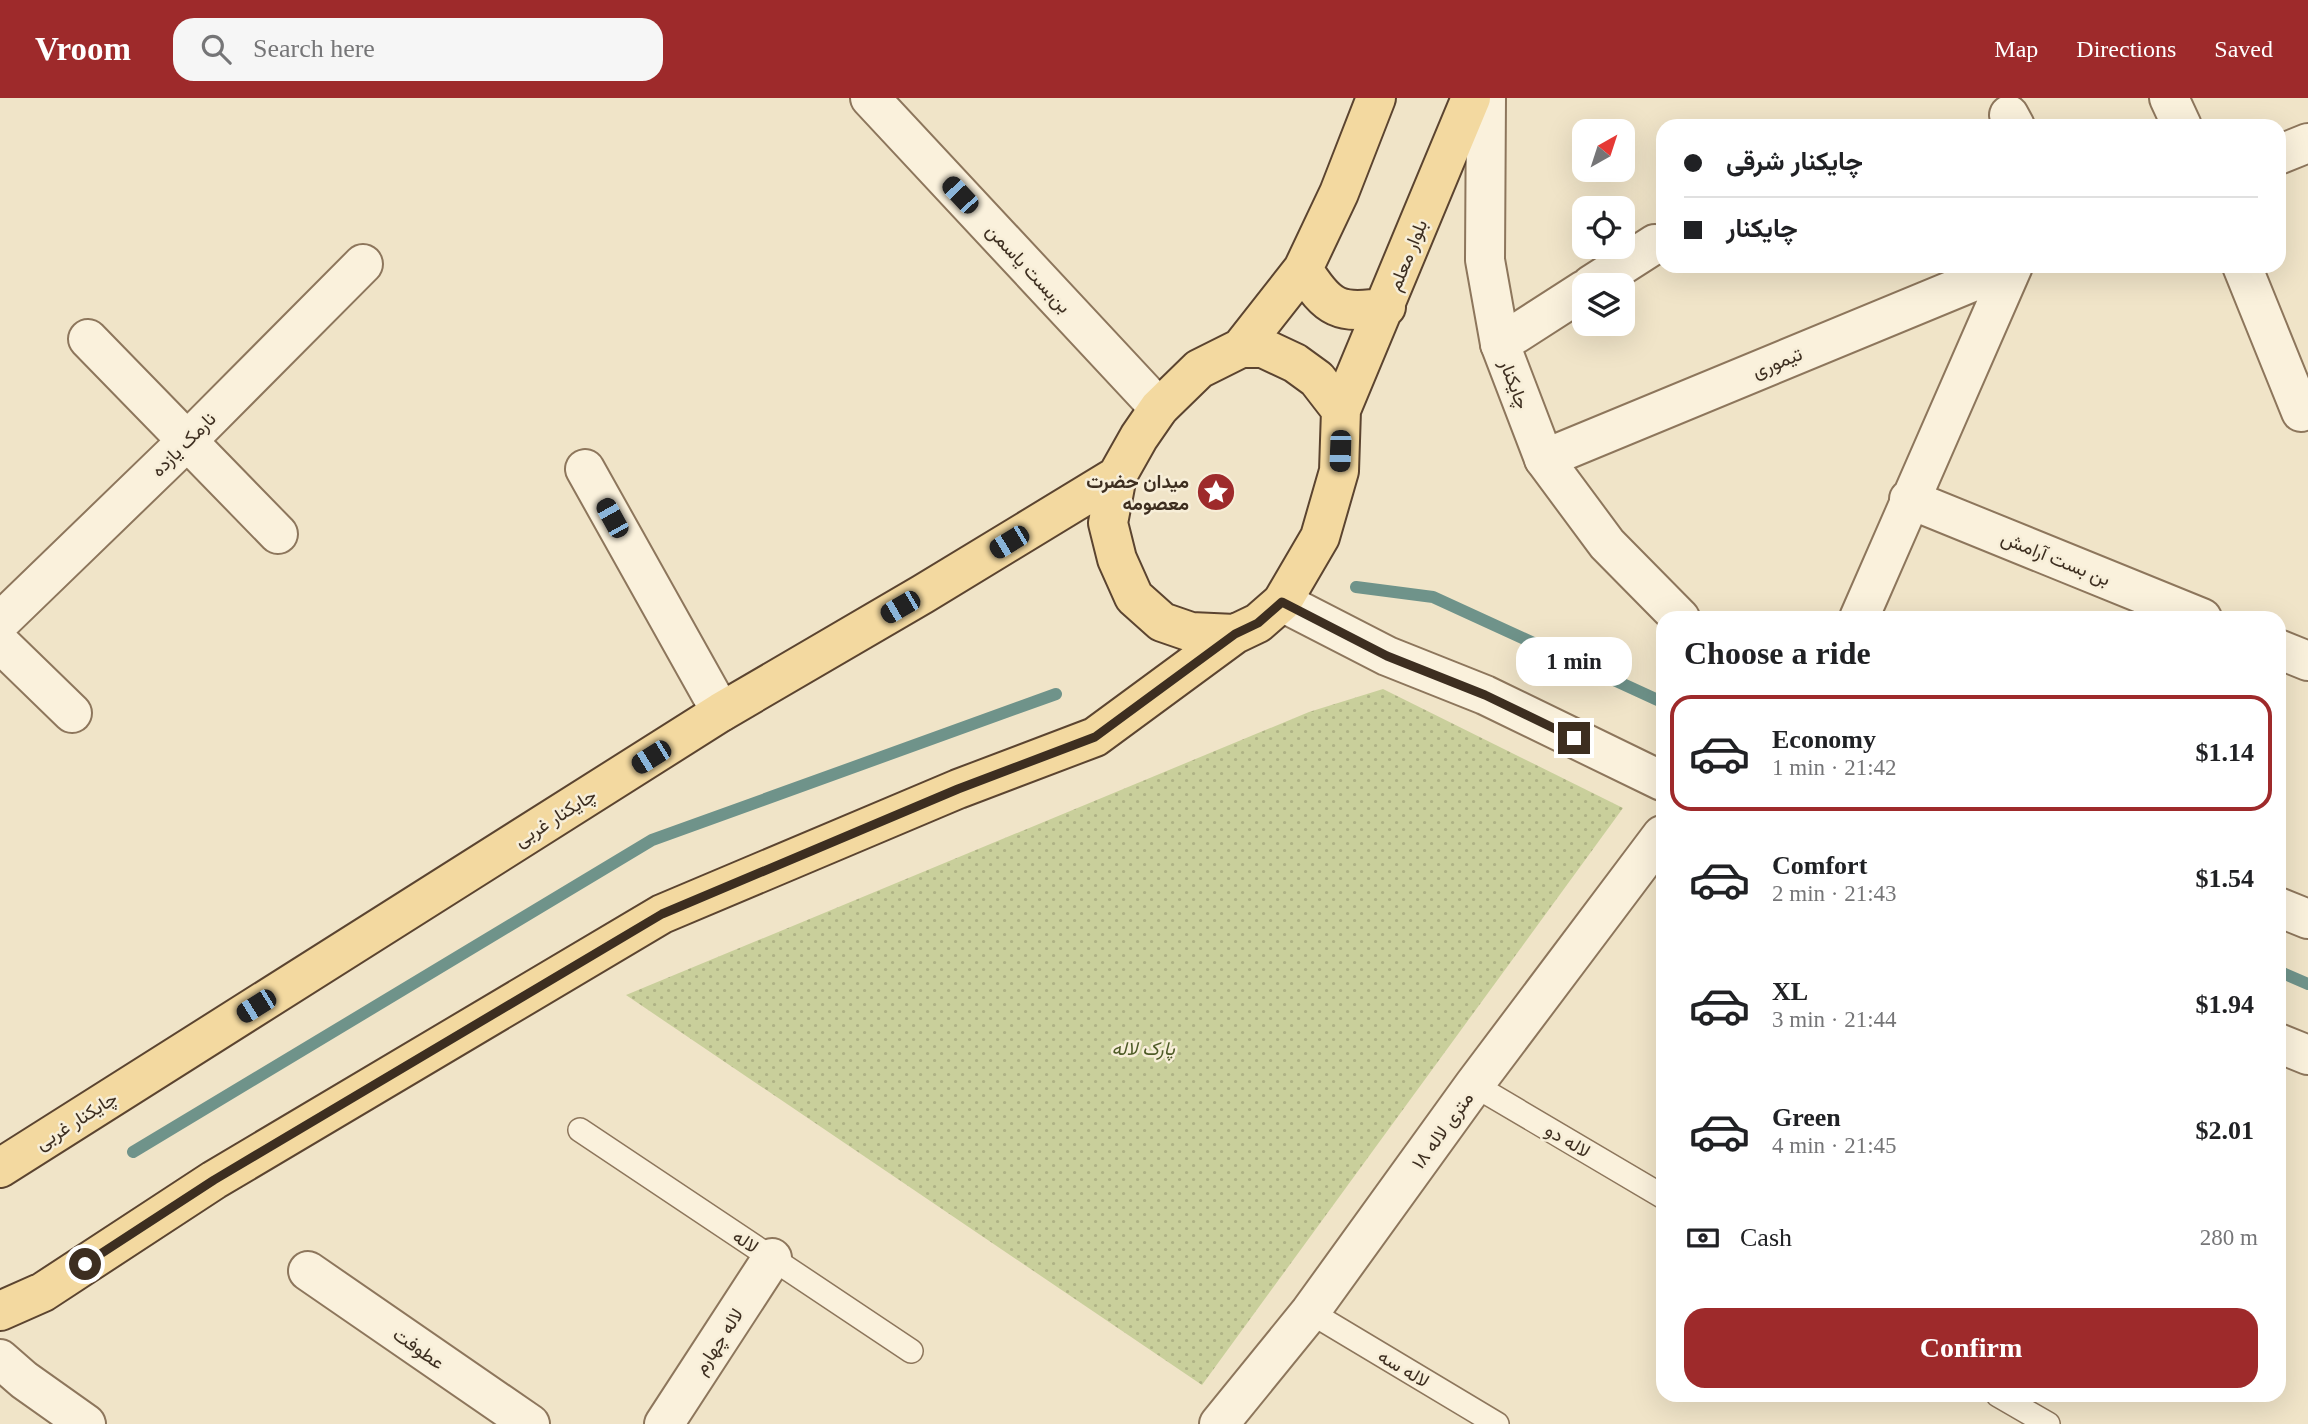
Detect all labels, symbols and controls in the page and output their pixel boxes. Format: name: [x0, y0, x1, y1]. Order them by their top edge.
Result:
search box: [173, 18, 663, 81]
icon: search: [197, 30, 235, 68]
text: Vroom: [35, 31, 131, 67]
text: Search here: [253, 34, 375, 63]
text: Map: [1994, 36, 2038, 62]
text: Directions: [2076, 36, 2176, 62]
text: Saved: [2214, 36, 2273, 62]
north arrow: [1572, 119, 1634, 182]
map controls: [1572, 119, 1635, 336]
text: چایکنار شرقی: [1726, 147, 1863, 176]
car: [938, 172, 983, 218]
button: locate: [1572, 196, 1635, 259]
text: چایکنار: [1726, 214, 1798, 243]
street label: بلوار معلم: [1384, 217, 1433, 295]
street label: بن‌بست یاسمن: [981, 220, 1075, 318]
button: layers: [1572, 273, 1635, 336]
street label: تیموری: [1749, 343, 1806, 383]
street label: چایکنار: [1492, 356, 1534, 413]
street label: نارمک یازده: [147, 408, 220, 481]
car: [1329, 430, 1352, 472]
place label: میدان حضرت معصومه: [1086, 471, 1189, 516]
place icon: میدان حضرت معصومه: [1195, 471, 1237, 513]
car: [593, 495, 632, 541]
car: [986, 522, 1033, 562]
street label: بن بست آرامش: [1998, 527, 2113, 591]
car: [877, 587, 924, 627]
text: Choose a ride: [1684, 635, 1871, 671]
callout: 1 min: [1516, 636, 1632, 686]
text: 1 min: [1546, 649, 1602, 674]
route end: [1558, 722, 1590, 754]
icon: car: [1688, 722, 1751, 785]
text: Economy: [1772, 725, 1876, 754]
car: [628, 737, 675, 777]
text: $1.14: [2196, 738, 2254, 767]
text: 1 min · 21:42: [1772, 755, 1897, 780]
street label: چایکنار غربی: [511, 784, 602, 853]
icon: car: [1688, 848, 1751, 911]
text: Comfort: [1772, 851, 1867, 880]
text: $1.54: [2196, 864, 2254, 893]
text: 2 min · 21:43: [1772, 881, 1897, 906]
icon: car: [1688, 974, 1751, 1037]
text: XL: [1772, 977, 1808, 1006]
car: [233, 986, 280, 1026]
text: $1.94: [2196, 990, 2254, 1019]
text: 3 min · 21:44: [1772, 1007, 1897, 1032]
park label: پارک لاله: [1111, 1038, 1176, 1062]
street label: چایکنار غربی: [32, 1087, 123, 1156]
street label: ۱۸ متری لاله: [1407, 1088, 1478, 1173]
icon: car: [1688, 1100, 1751, 1163]
text: Green: [1772, 1103, 1841, 1132]
text: $2.01: [2196, 1116, 2254, 1145]
street label: لاله دو: [1541, 1119, 1594, 1163]
text: 4 min · 21:45: [1772, 1133, 1897, 1158]
icon: cash: [1684, 1219, 1722, 1257]
text: Cash: [1740, 1223, 1792, 1252]
street label: لاله: [729, 1225, 762, 1257]
text: 280 m: [2200, 1225, 2258, 1250]
route start: [69, 1248, 101, 1280]
street label: لاله چهارم: [689, 1304, 750, 1380]
button: Confirm: [1684, 1308, 2258, 1388]
street label: عطوفت: [389, 1323, 448, 1374]
street label: لاله سه: [1374, 1345, 1433, 1392]

